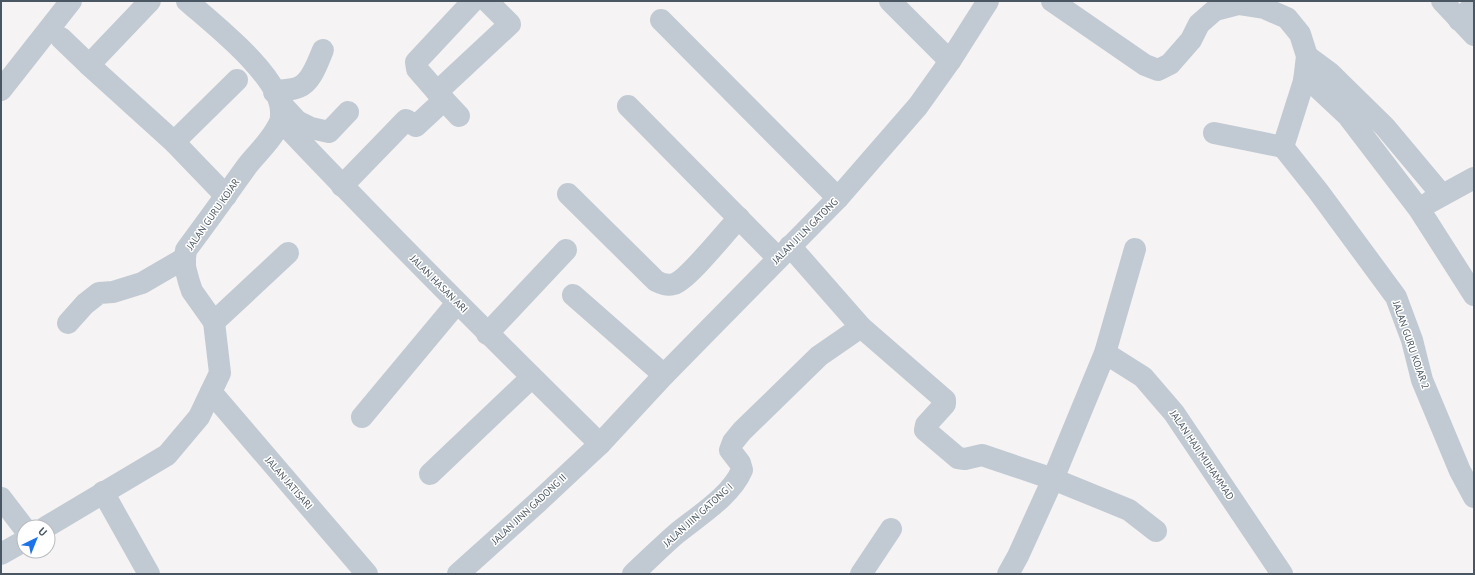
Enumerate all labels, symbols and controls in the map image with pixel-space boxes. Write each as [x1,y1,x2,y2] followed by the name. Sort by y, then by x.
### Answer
[183,176,242,253] street label: JALAN GURU KOJAR
[769,195,841,267] street label: JALAN JI'LN GATONG
[407,252,471,316] street label: JALAN HASAN ARI
[1390,298,1432,391] street label: JALAN GURU KOJAR 2
[1167,407,1237,502] street label: JALAN HAJI MUHAMMAD
[262,453,315,512] street label: JALAN JATISARI
[488,471,569,548] street label: JALAN JINN GADONG II
[660,480,735,550] street label: JALAN JIIN GATONG I
[16,519,56,559] north arrow
[36,524,50,539] text: U

